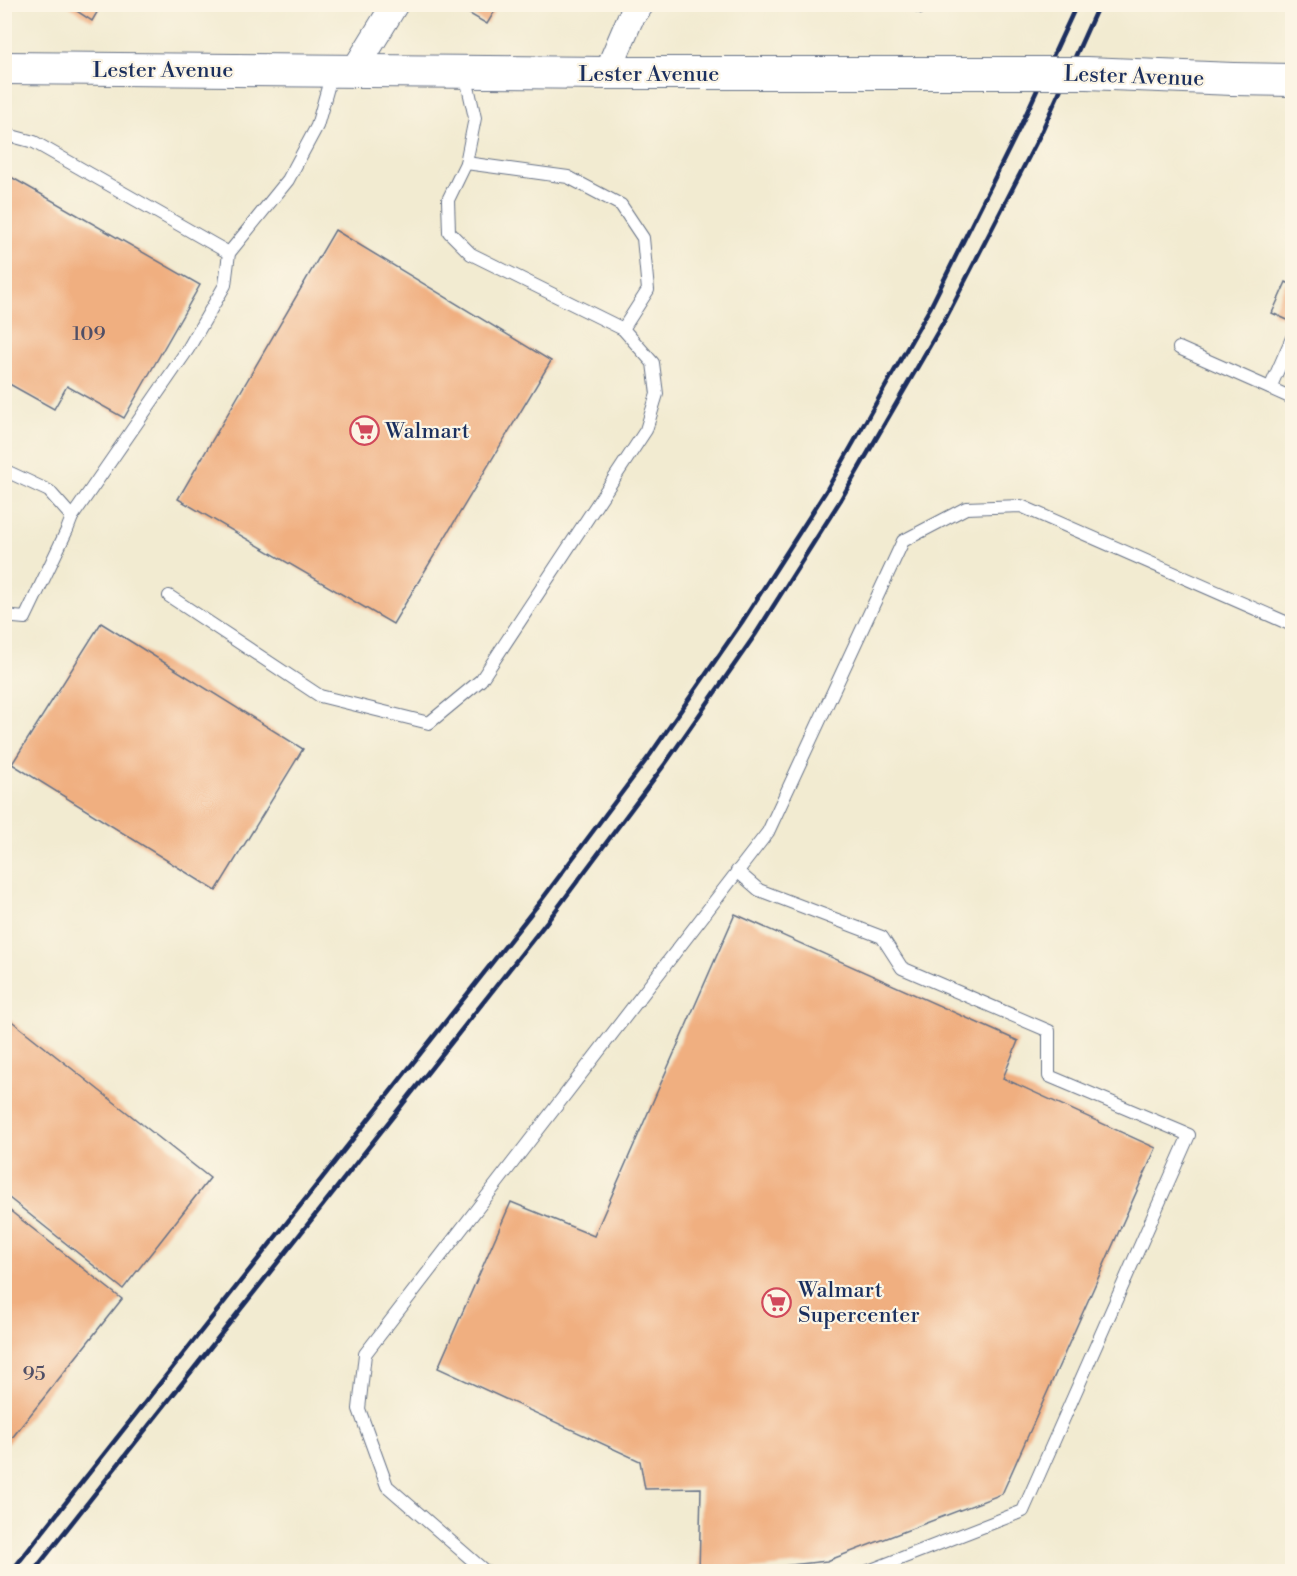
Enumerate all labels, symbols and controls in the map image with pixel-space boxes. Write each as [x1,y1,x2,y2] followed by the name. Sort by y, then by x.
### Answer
[93,57,233,84] street label: Lester Avenue
[579,61,719,88] street label: Lester Avenue
[1063,61,1205,92] street label: Lester Avenue
[72,322,106,347] house number: 109
[348,414,380,446] supermarket icon: Walmart
[384,418,470,445] place label: Walmart
[797,1277,920,1329] place label: Walmart Supercenter
[761,1286,793,1318] supermarket icon: Walmart Supercenter
[22,1362,46,1387] house number: 95

